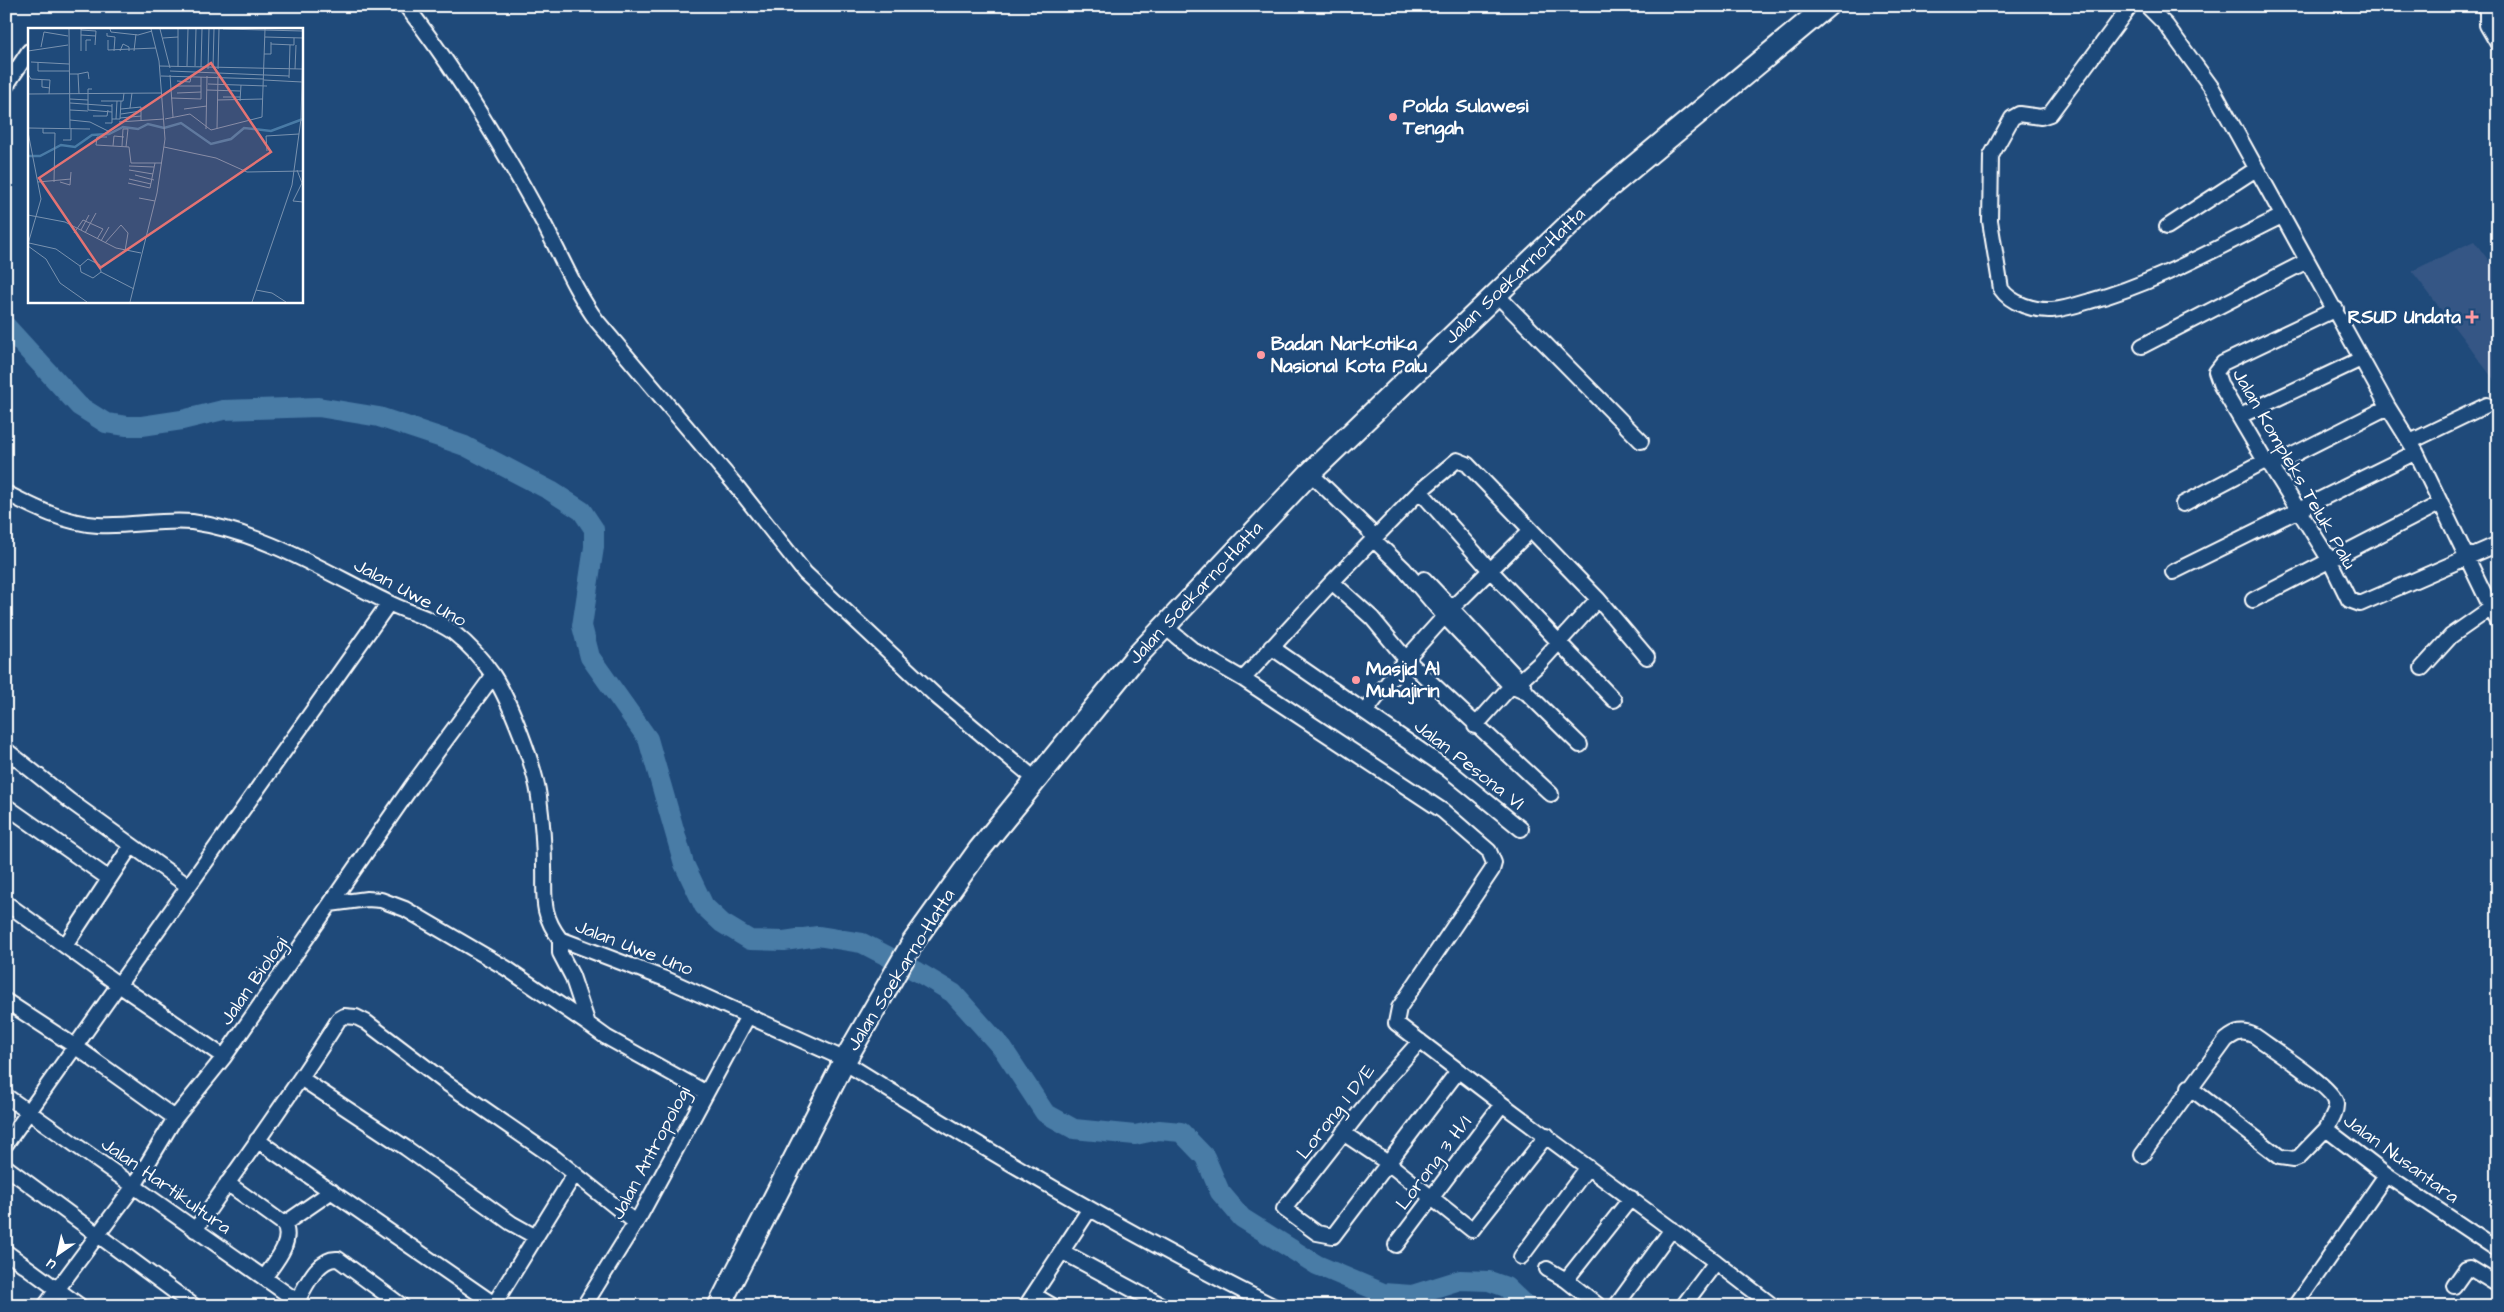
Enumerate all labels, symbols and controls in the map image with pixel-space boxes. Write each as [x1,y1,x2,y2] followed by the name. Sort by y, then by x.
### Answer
[28,28,302,302] inset map
[1402,93,1528,143] place label: Polda Sulawesi Tengah
[1387,111,1399,123] marker: Polda Sulawesi Tengah
[1438,201,1592,351] street label: Jalan Soekarno-Hatta
[2348,304,2461,331] place label: RSUD Undata
[2465,310,2479,324] marker: RSUD Undata
[1271,331,1427,380] place label: Badan Narkotika Nasional Kota Palu
[1255,349,1267,361] marker: Badan Narkotika Nasional Kota Palu
[2225,364,2363,575] street label: Jalan Kompleks Teluk Palu
[1122,515,1270,671] street label: Jalan Soekarno-Hatta
[349,552,471,634] street label: Jalan Uwe Uno
[1366,656,1440,705] place label: Masjid Al Muhajirin
[1350,674,1362,686] marker: Masjid Al Muhajirin
[1408,713,1530,817] street label: Jalan Pesona VI
[840,883,962,1056] street label: Jalan Soekarno-Hatta
[571,913,697,983] street label: Jalan Uwe Uno
[213,931,295,1031] street label: Jalan Biologi
[1290,1059,1383,1166] street label: Lorong 1 D/E
[604,1081,699,1225] street label: Jalan Antropologi
[2338,1108,2465,1210] street label: Jalan Nusantara
[1389,1110,1479,1217] street label: Lorong 3 H/I
[95,1131,237,1241] street label: Jalan Hartikultura
[32,1230,82,1280] north arrow
[42,1253,60,1274] text: U

